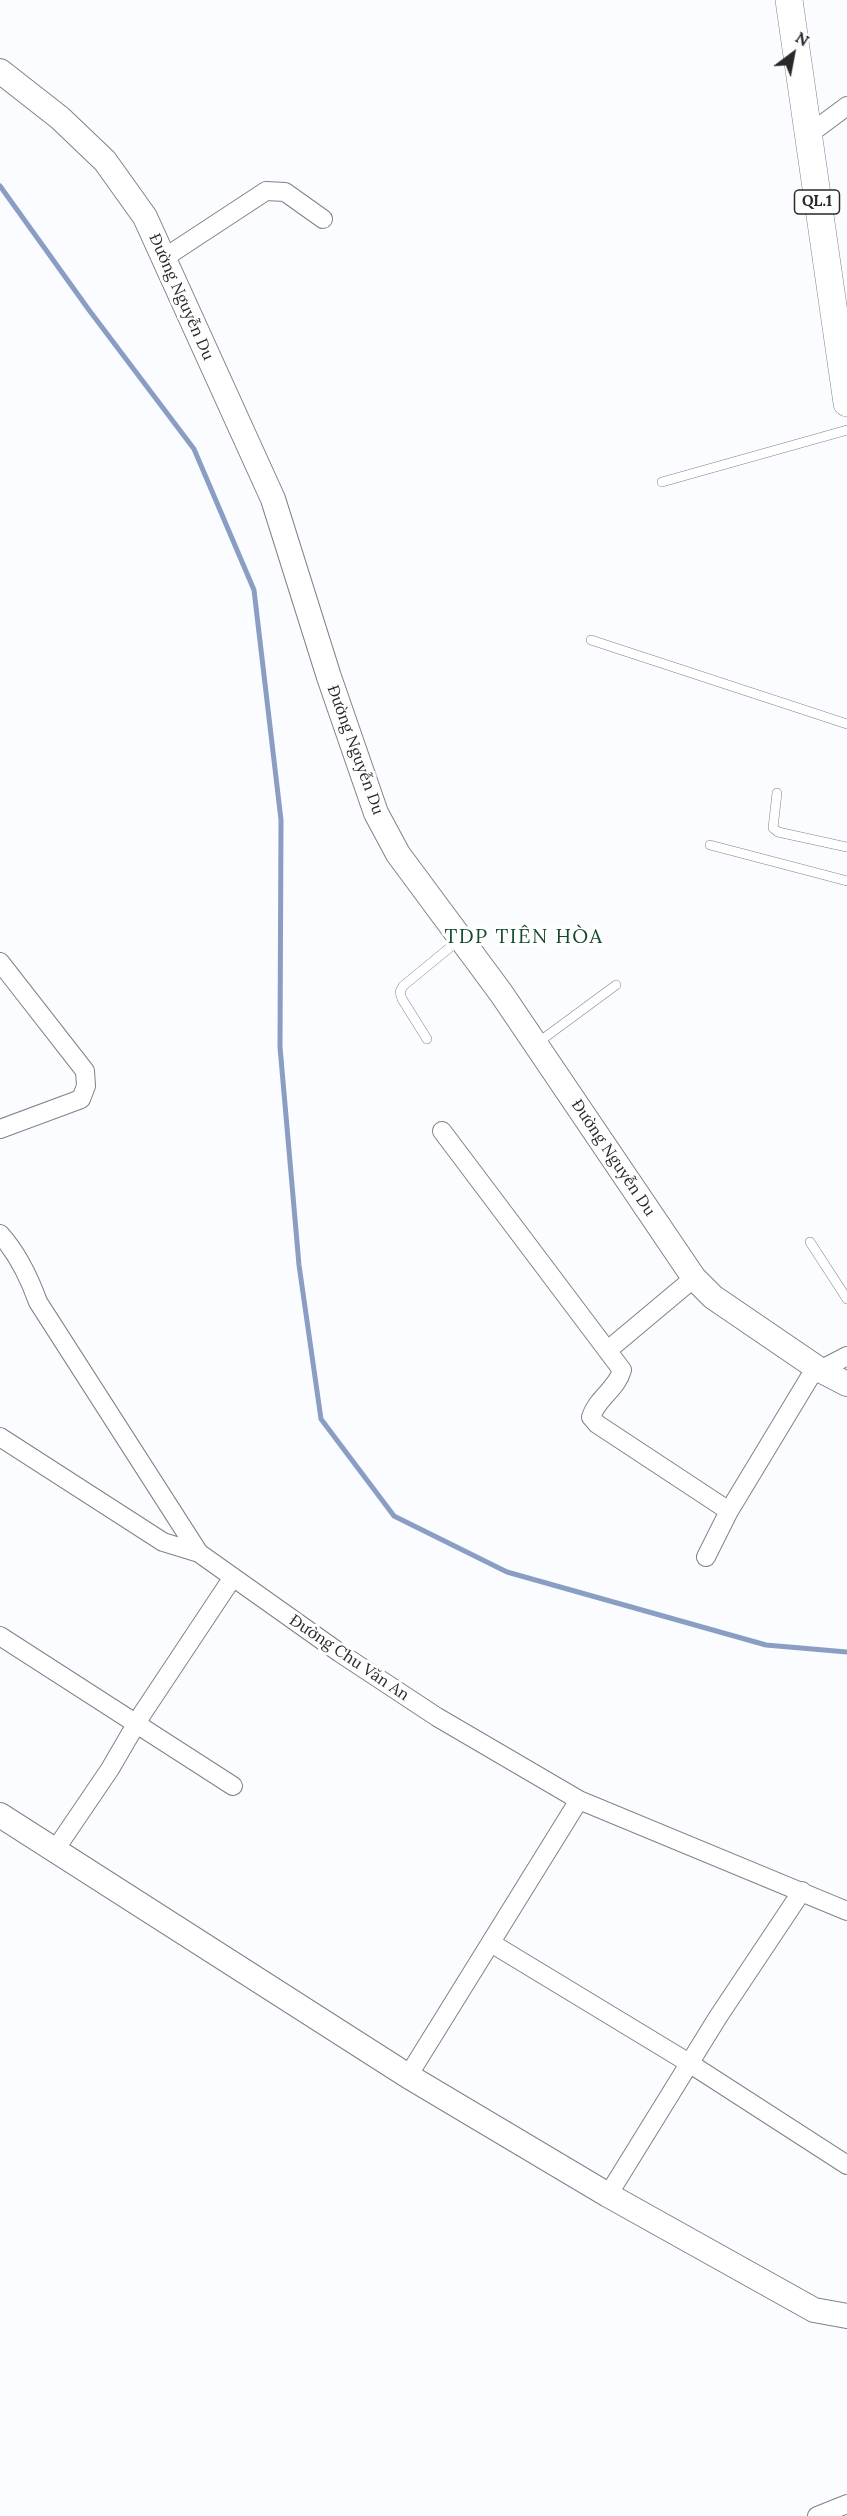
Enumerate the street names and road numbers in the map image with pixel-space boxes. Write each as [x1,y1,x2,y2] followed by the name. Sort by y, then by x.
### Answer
[794,190,840,214] road number: QL.1
[144,231,218,363] street label: Đường Nguyễn Du
[323,683,387,817] street label: Đường Nguyễn Du
[567,1096,659,1220] street label: Đường Nguyễn Du
[286,1611,412,1705] street label: Đường Chu Văn An

